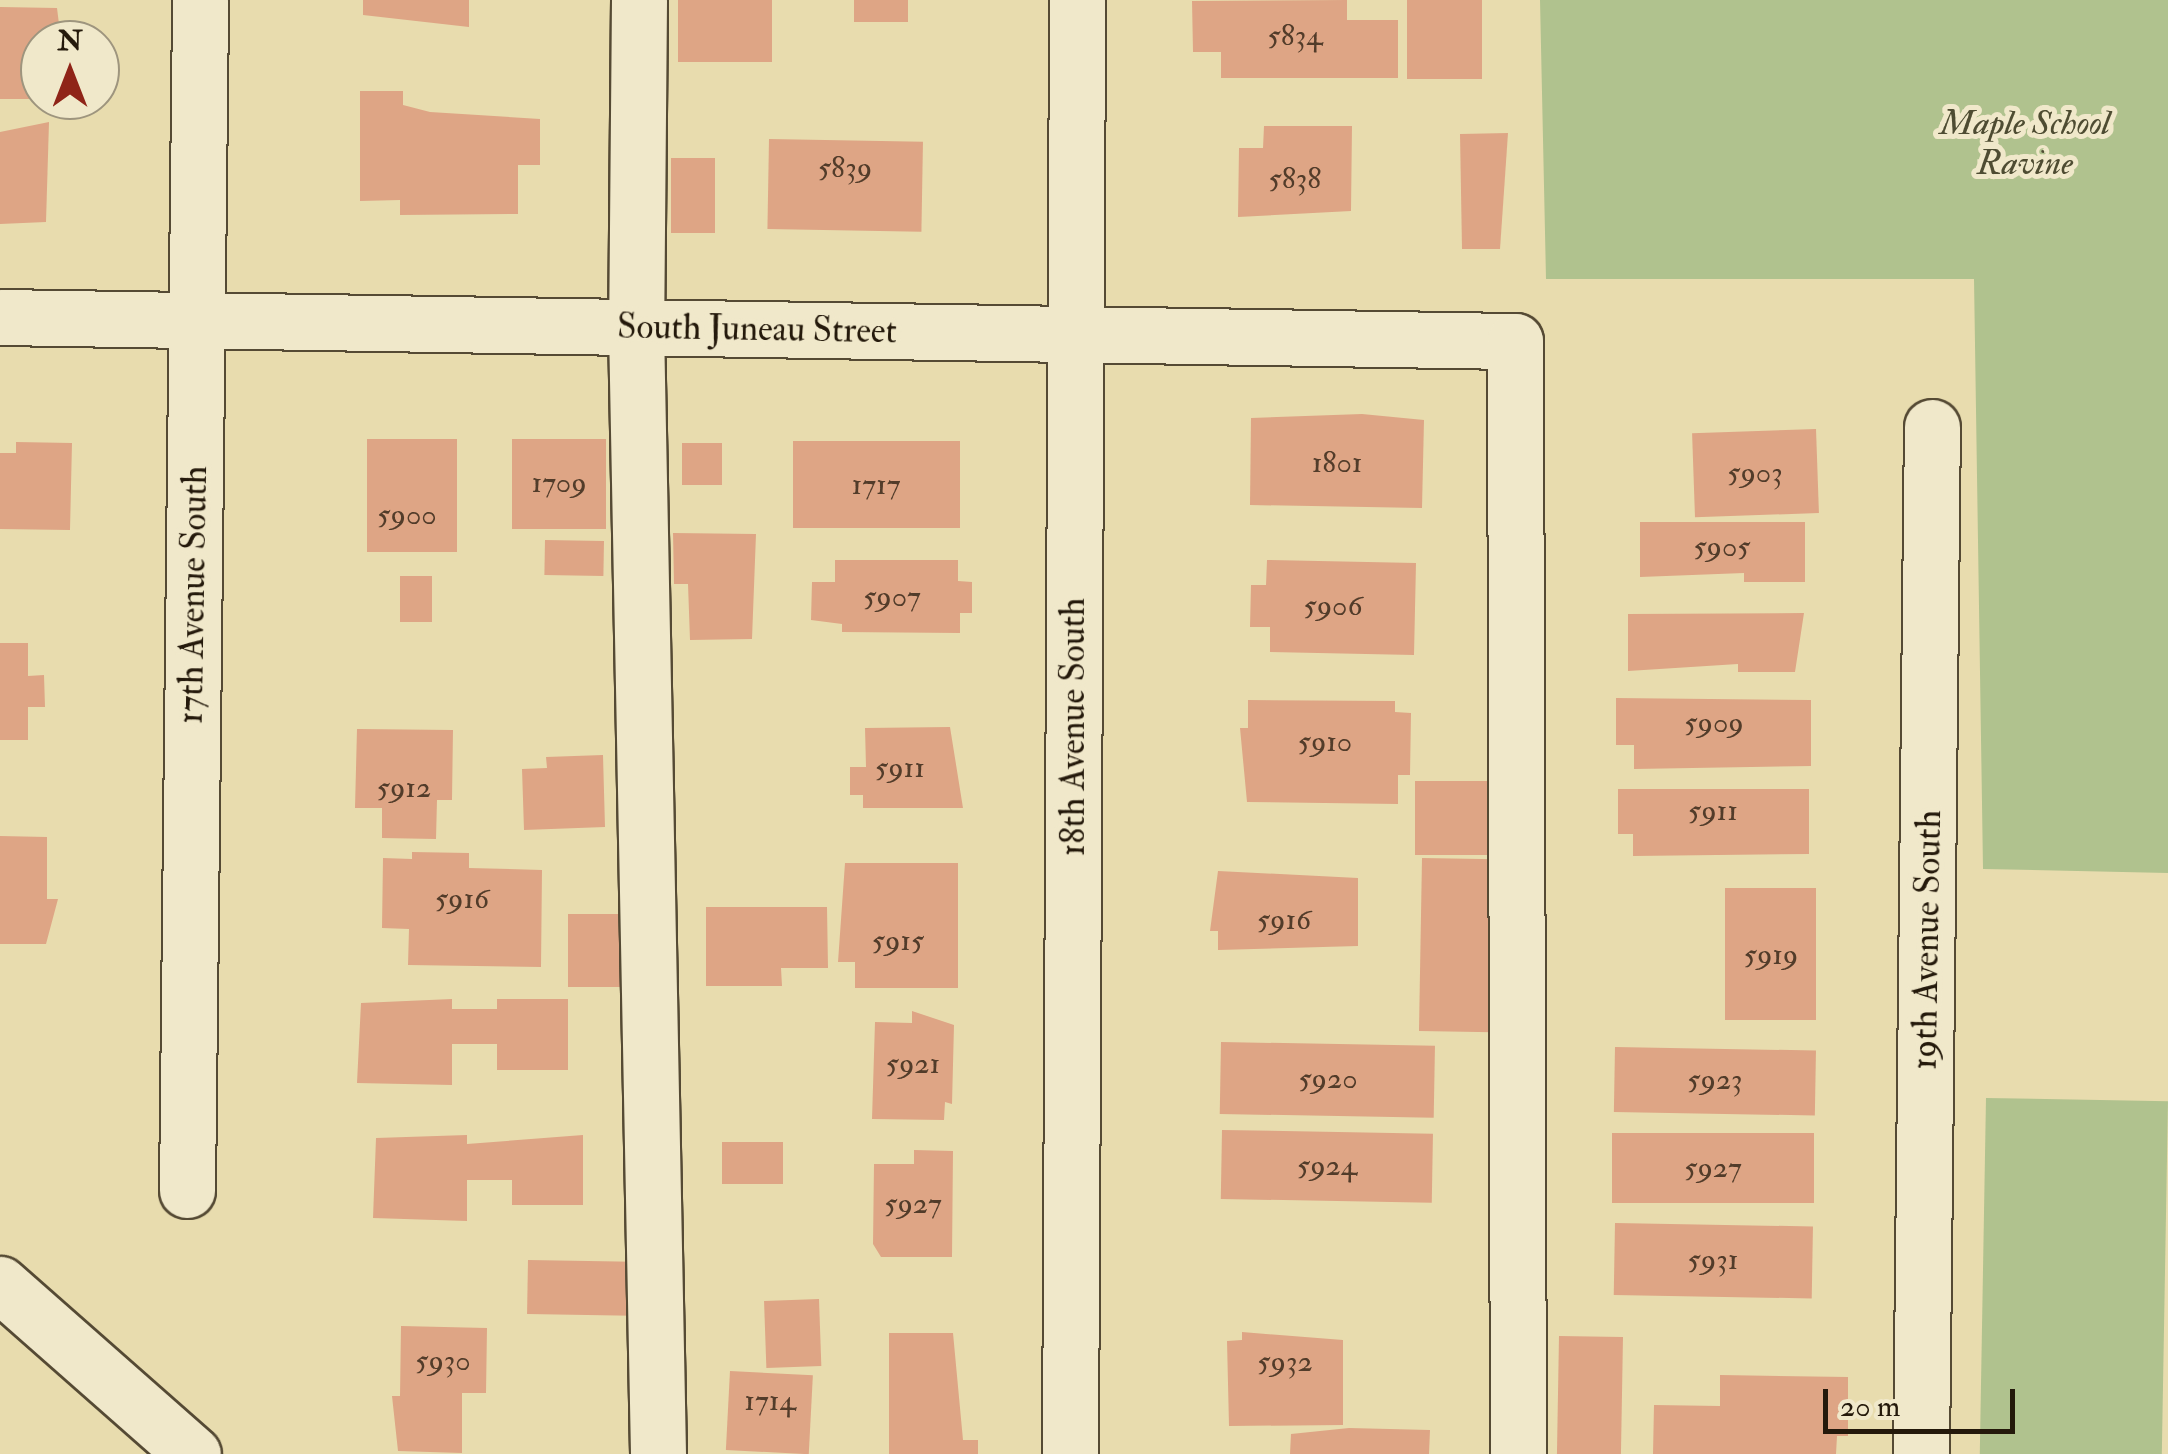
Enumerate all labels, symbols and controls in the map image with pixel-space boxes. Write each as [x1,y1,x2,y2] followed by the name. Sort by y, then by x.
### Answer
[1268,18,1322,54] house number: 5834
[20,20,120,120] north arrow
[57,24,83,59] text: N
[1940,102,2110,184] park label: Maple School Ravine
[818,150,872,186] house number: 5839
[1269,161,1321,197] house number: 5838
[617,306,897,352] street label: South Juneau Street
[1312,445,1362,481] house number: 1801
[1727,455,1783,491] house number: 5903
[170,465,216,725] street label: 17th Avenue South
[531,465,587,501] house number: 1709
[852,467,900,503] house number: 1717
[377,497,437,533] house number: 5900
[1693,529,1751,565] house number: 5905
[863,579,921,615] house number: 5907
[1303,588,1363,624] house number: 5906
[1052,598,1094,856] street label: 18th Avenue South
[1684,705,1744,741] house number: 5909
[1298,724,1352,760] house number: 5910
[875,750,925,786] house number: 5911
[377,770,431,806] house number: 5912
[1688,793,1738,829] house number: 5911
[1904,810,1950,1070] street label: 19th Avenue South
[435,881,489,917] house number: 5916
[1257,902,1311,938] house number: 5916
[872,923,924,959] house number: 5915
[1744,937,1798,973] house number: 5919
[886,1046,940,1082] house number: 5921
[1298,1061,1358,1097] house number: 5920
[1687,1062,1743,1098] house number: 5923
[1297,1148,1357,1184] house number: 5924
[1684,1150,1742,1186] house number: 5927
[884,1186,942,1222] house number: 5927
[1688,1242,1738,1278] house number: 5931
[415,1343,471,1379] house number: 5930
[1257,1344,1313,1380] house number: 5932
[1828,1369,2020,1431] scale bar
[744,1383,796,1419] house number: 1714
[1840,1388,1900,1425] text: 20 m

